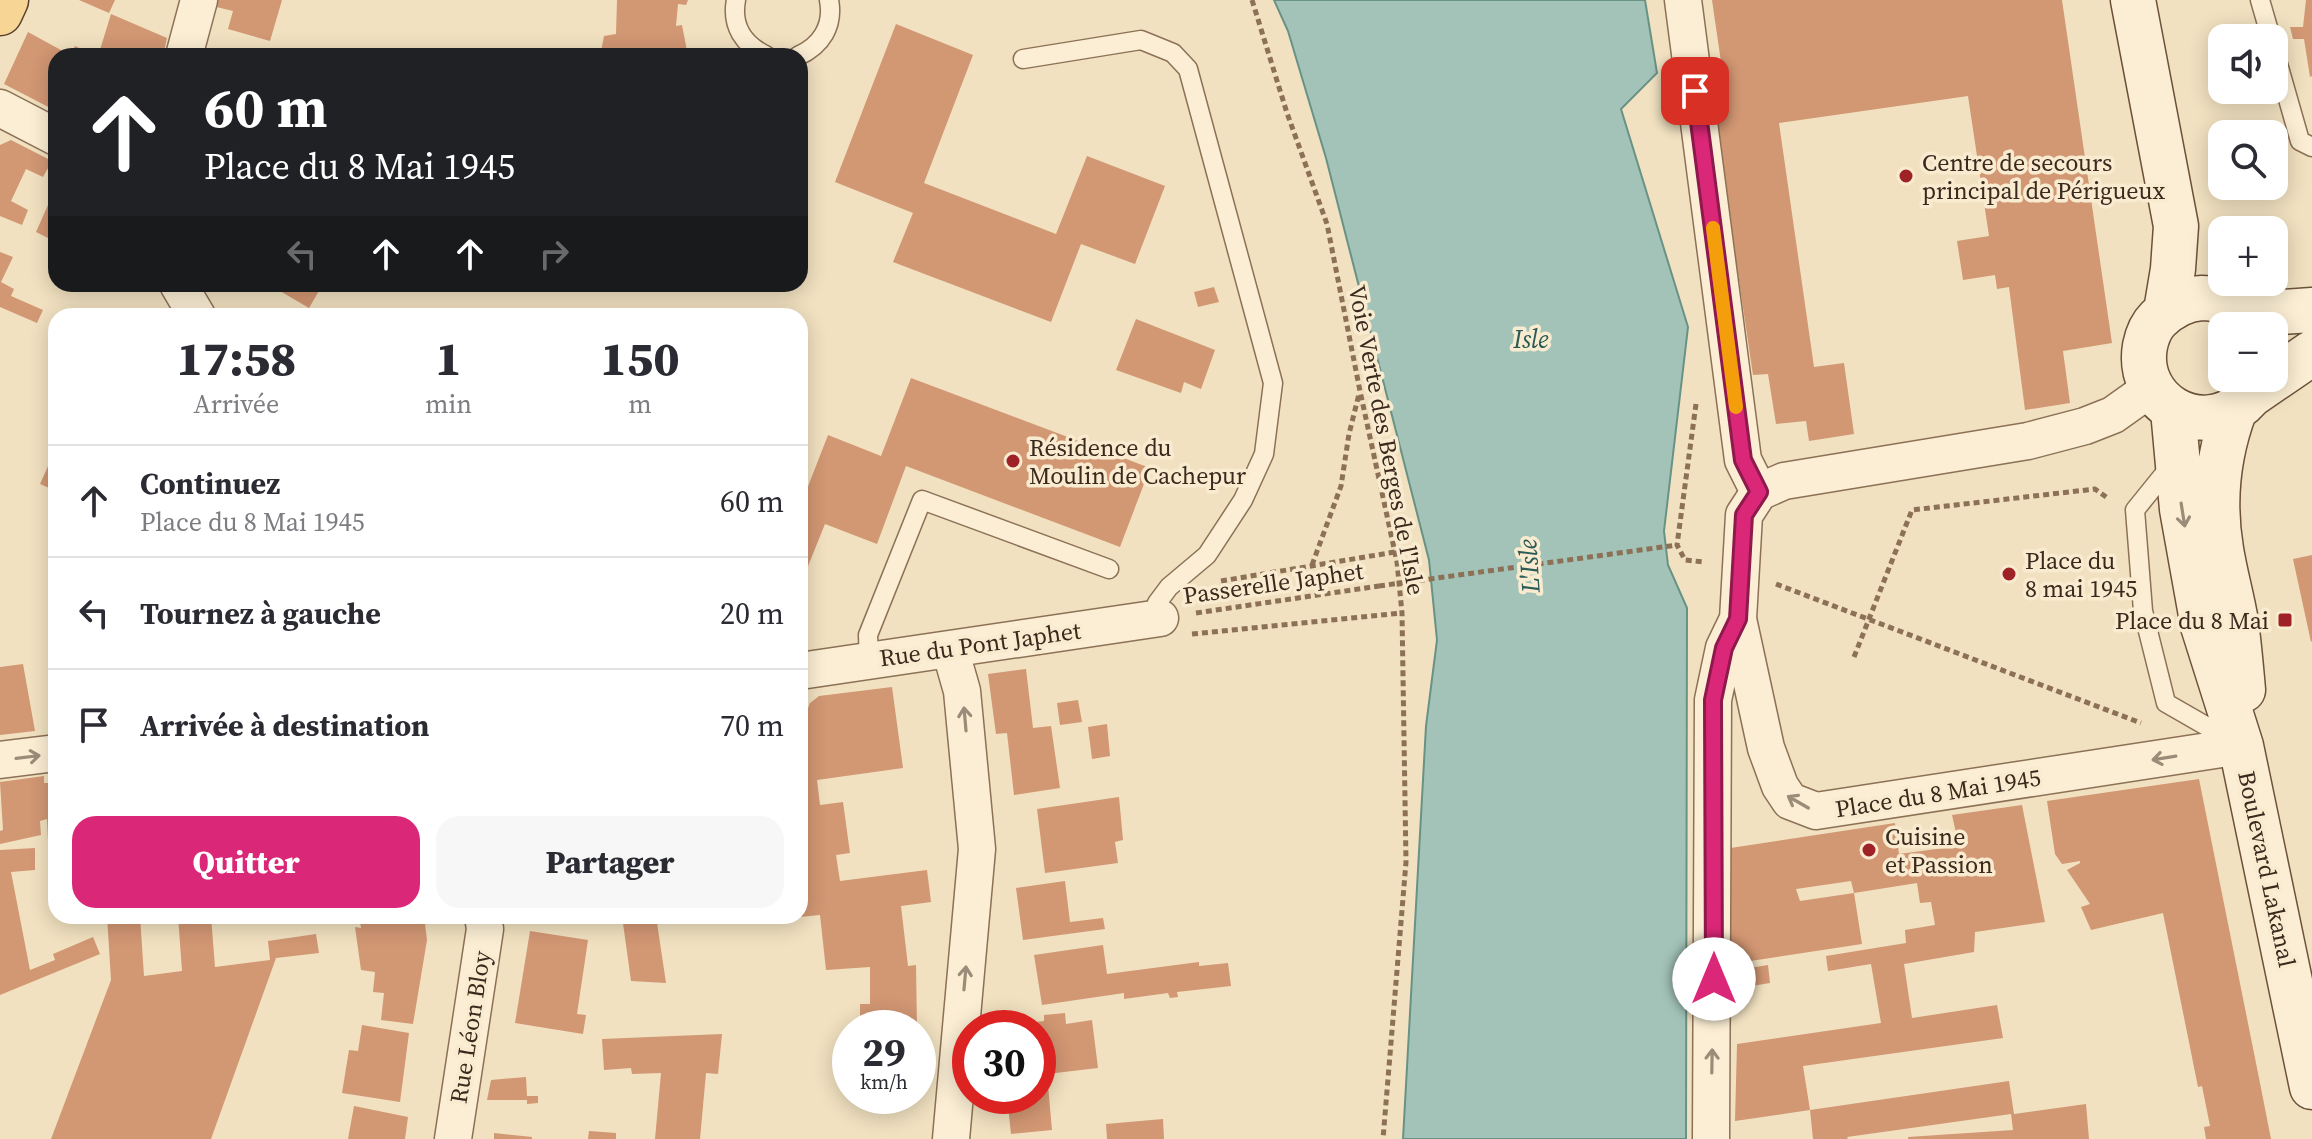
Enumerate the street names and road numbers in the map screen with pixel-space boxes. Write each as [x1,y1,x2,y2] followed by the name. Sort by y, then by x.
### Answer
[1341,282,1433,598] street label: Voie Verte des Berges de l'Isle
[1181,554,1365,612] street label: Passerelle Japhet
[877,614,1083,674] street label: Rue du Pont Japhet
[1833,760,2043,826] street label: Place du 8 Mai 1945
[2230,768,2304,970] street label: Boulevard Lakanal
[442,948,498,1106] street label: Rue Léon Bloy

